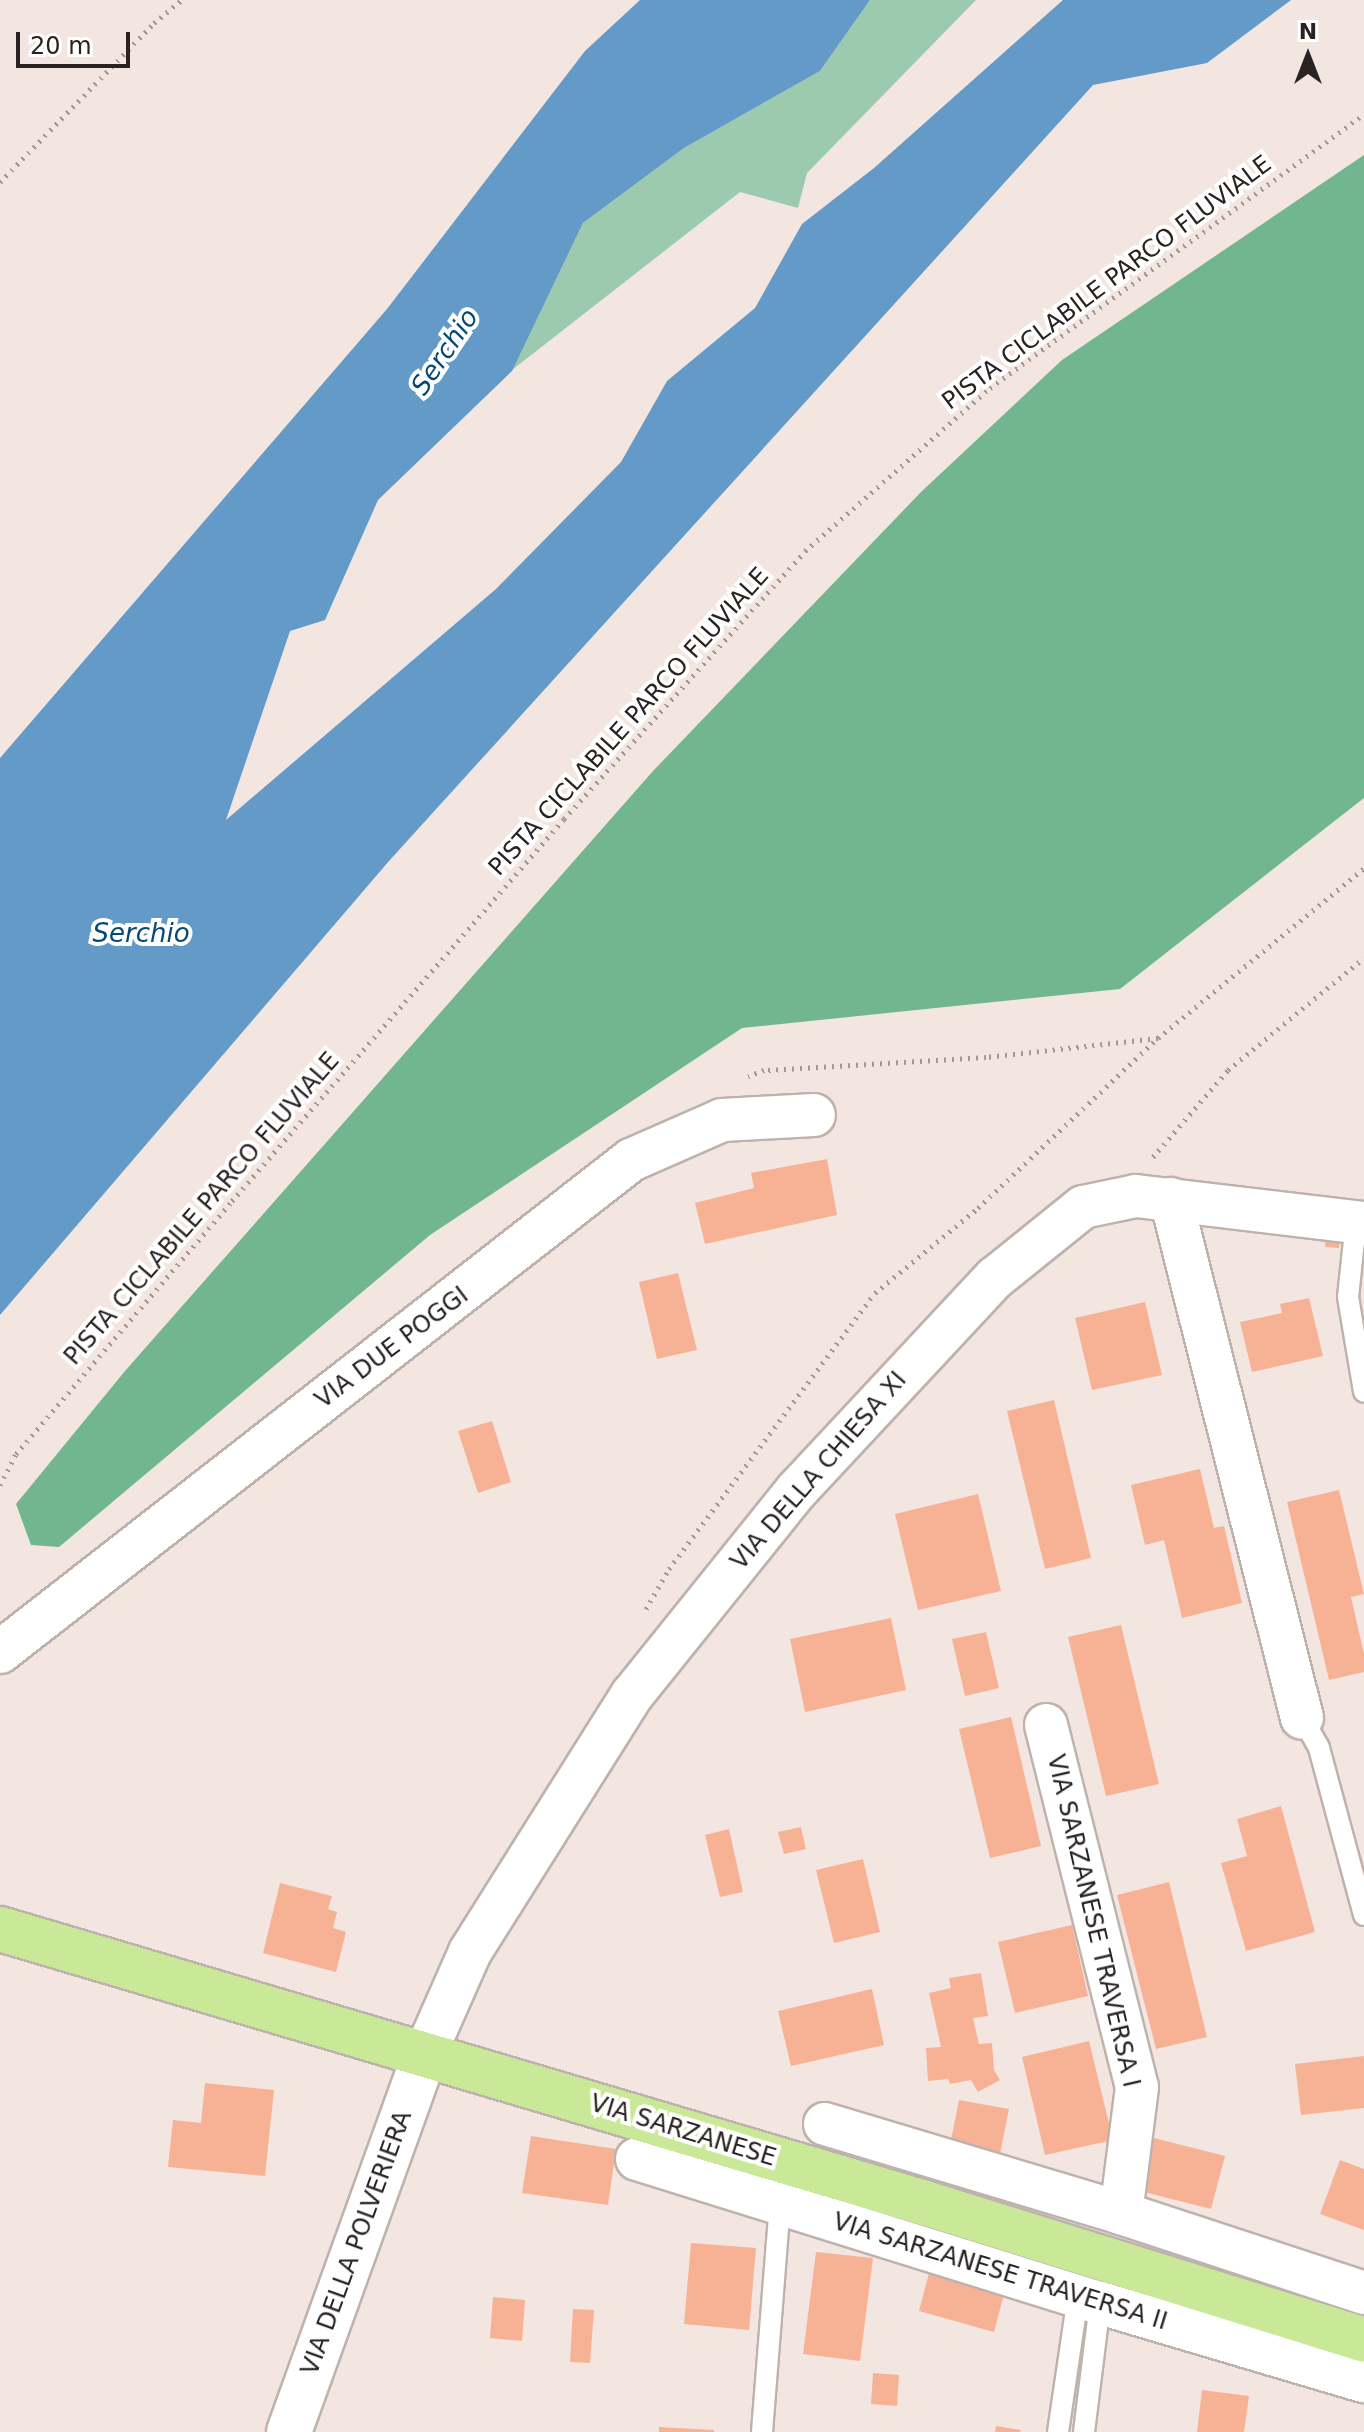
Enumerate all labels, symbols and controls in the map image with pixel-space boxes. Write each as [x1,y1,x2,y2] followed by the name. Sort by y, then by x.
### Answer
[20,16,134,66] scale bar
[1268,16,1348,96] north arrow
[1299,19,1317,44] text: N
[30,32,92,60] text: 20 m
[937,150,1277,416] street label: PISTA CICLABILE PARCO FLUVIALE
[405,303,485,401] water label: Serchio
[483,562,775,882] street label: PISTA CICLABILE PARCO FLUVIALE
[92,918,190,950] water label: Serchio
[58,1047,346,1371] street label: PISTA CICLABILE PARCO FLUVIALE
[310,1281,474,1415] street label: VIA DUE POGGI
[725,1366,913,1576] street label: VIA DELLA CHIESA XI
[1041,1752,1145,2090] street label: VIA SARZANESE TRAVERSA I
[587,2089,779,2173] street label: VIA SARZANESE
[296,2107,418,2379] street label: VIA DELLA POLVERIERA
[830,2207,1170,2337] street label: VIA SARZANESE TRAVERSA II

